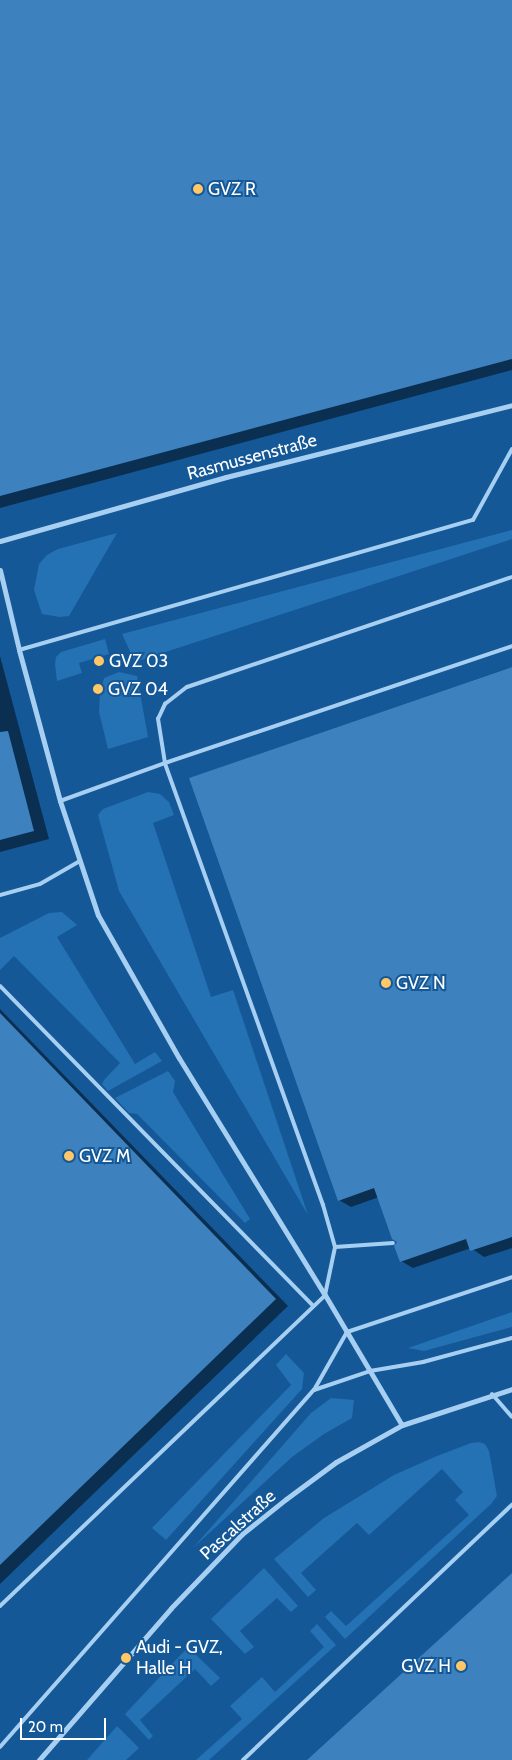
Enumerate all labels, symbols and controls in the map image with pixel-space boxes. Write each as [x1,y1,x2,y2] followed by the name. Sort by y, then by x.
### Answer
[208,178,256,200] place label: GVZ R
[192,183,204,195] marker: GVZ R
[185,429,319,485] street label: Rasmussenstraße
[109,650,168,672] place label: GVZ 03
[93,655,105,667] marker: GVZ 03
[108,678,168,700] place label: GVZ 04
[92,683,104,695] marker: GVZ 04
[396,972,446,994] place label: GVZ N
[380,977,392,989] marker: GVZ N
[79,1145,131,1167] place label: GVZ M
[63,1150,75,1162] marker: GVZ M
[196,1485,280,1565] street label: Pascalstraße
[136,1637,223,1680] place label: Audi - GVZ, Halle H
[120,1652,132,1664] marker: Audi - GVZ, Halle H
[401,1655,451,1677] place label: GVZ H
[455,1660,467,1672] marker: GVZ H
[22,1708,109,1740] scale bar
[28,1718,63,1736] text: 20 m

